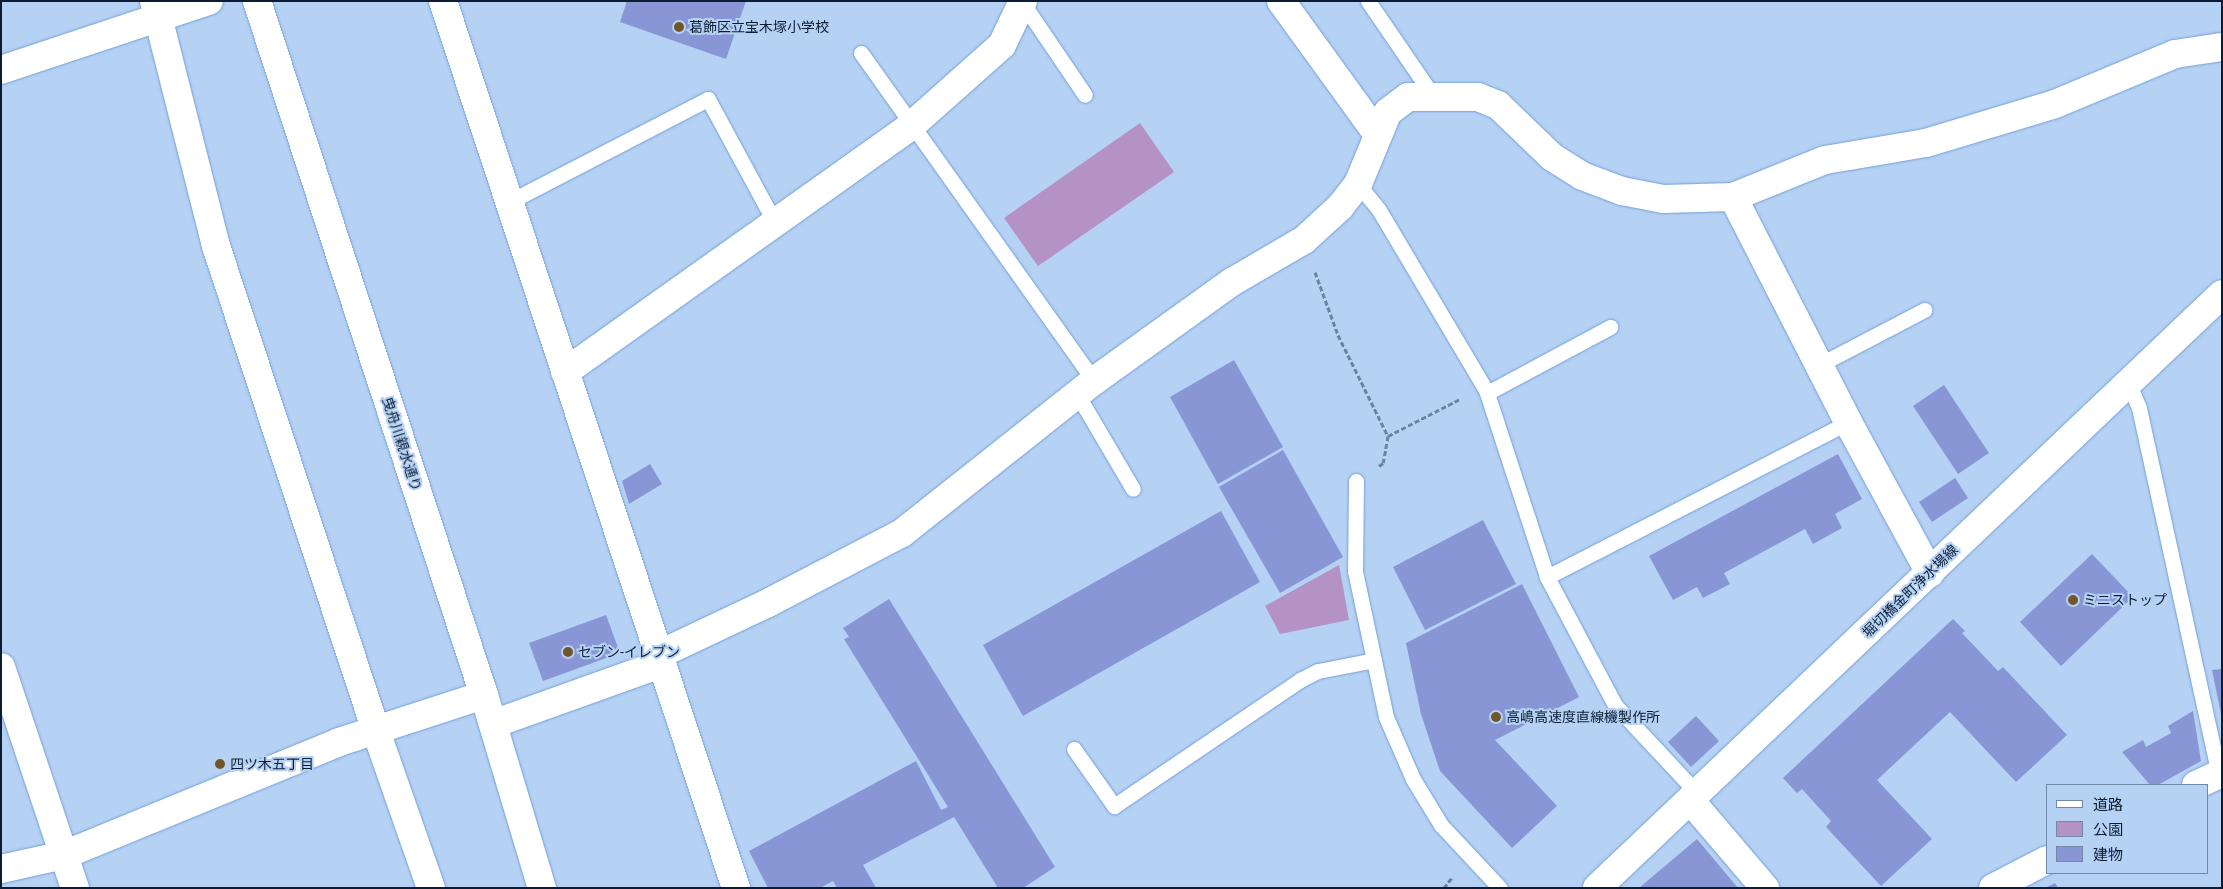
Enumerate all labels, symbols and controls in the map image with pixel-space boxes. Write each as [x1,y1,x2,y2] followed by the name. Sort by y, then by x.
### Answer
[689,19,829,35] place label: 葛飾区立宝木塚小学校
[673,21,685,33] marker: 葛飾区立宝木塚小学校
[379,395,425,493] street label: 曳舟川親水通り
[1859,541,1961,641] street label: 堀切橋金町浄水場線
[2083,592,2167,608] place label: ミニストップ
[2067,594,2079,606] marker: ミニストップ
[578,644,680,660] place label: セブン-イレブン
[562,646,574,658] marker: セブン-イレブン
[1506,709,1660,725] place label: 高嶋高速度直線機製作所
[1490,711,1502,723] marker: 高嶋高速度直線機製作所
[230,756,314,772] place label: 四ツ木五丁目
[214,758,226,770] marker: 四ツ木五丁目
[2046,784,2208,874] legend
[2093,796,2123,813] text: 道路
[2093,821,2123,838] text: 公園
[2093,846,2123,863] text: 建物

